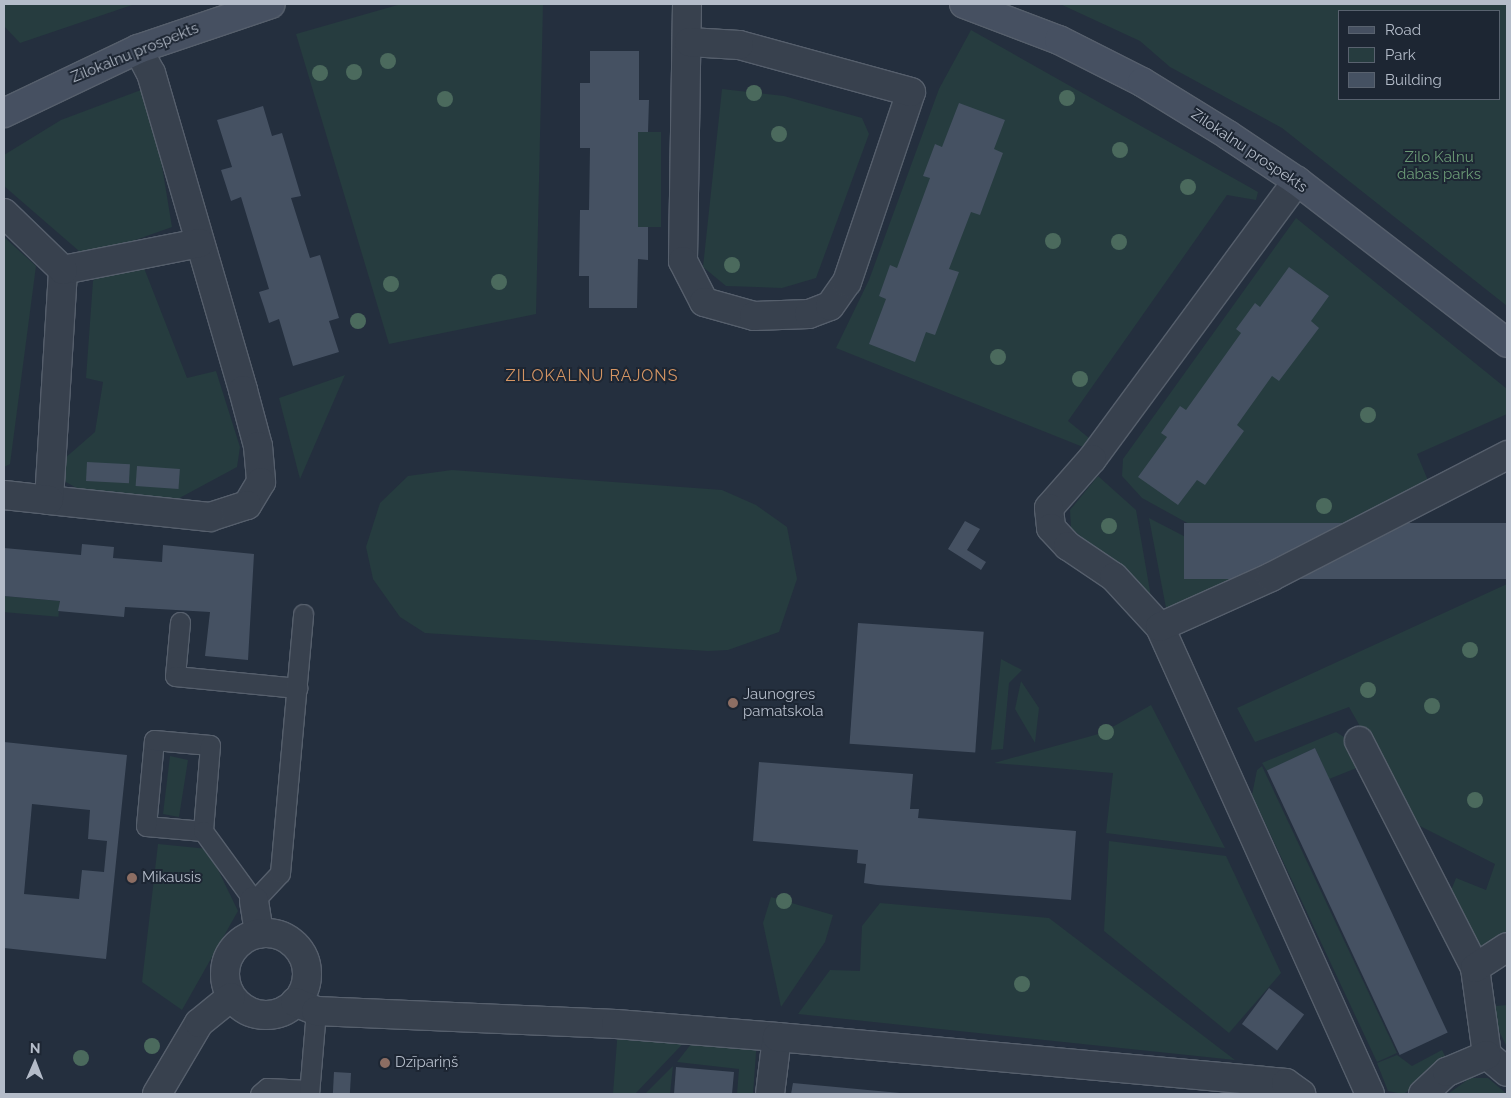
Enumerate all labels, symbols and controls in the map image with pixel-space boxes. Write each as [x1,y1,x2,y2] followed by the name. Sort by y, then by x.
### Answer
[1338,10,1501,100] legend
[69,19,201,87] street label: Zilokalnu prospekts
[1385,21,1421,39] text: Road
[1385,46,1416,64] text: Park
[1385,71,1442,89] text: Building
[1188,105,1310,197] street label: Zilokalnu prospekts
[1397,148,1481,183] park label: Zilo Kalnu dabas parks
[504,366,680,386] district label: ZILOKALNU RAJONS
[743,685,823,720] place label: Jaunogres pamatskola
[727,697,739,709] marker: Jaunogres pamatskola
[142,869,201,887] place label: Mikausis
[126,872,138,884] marker: Mikausis
[10,1038,60,1088] north arrow
[30,1040,41,1056] text: N
[395,1054,458,1072] place label: Dzīpariņš
[379,1057,391,1069] marker: Dzīpariņš

